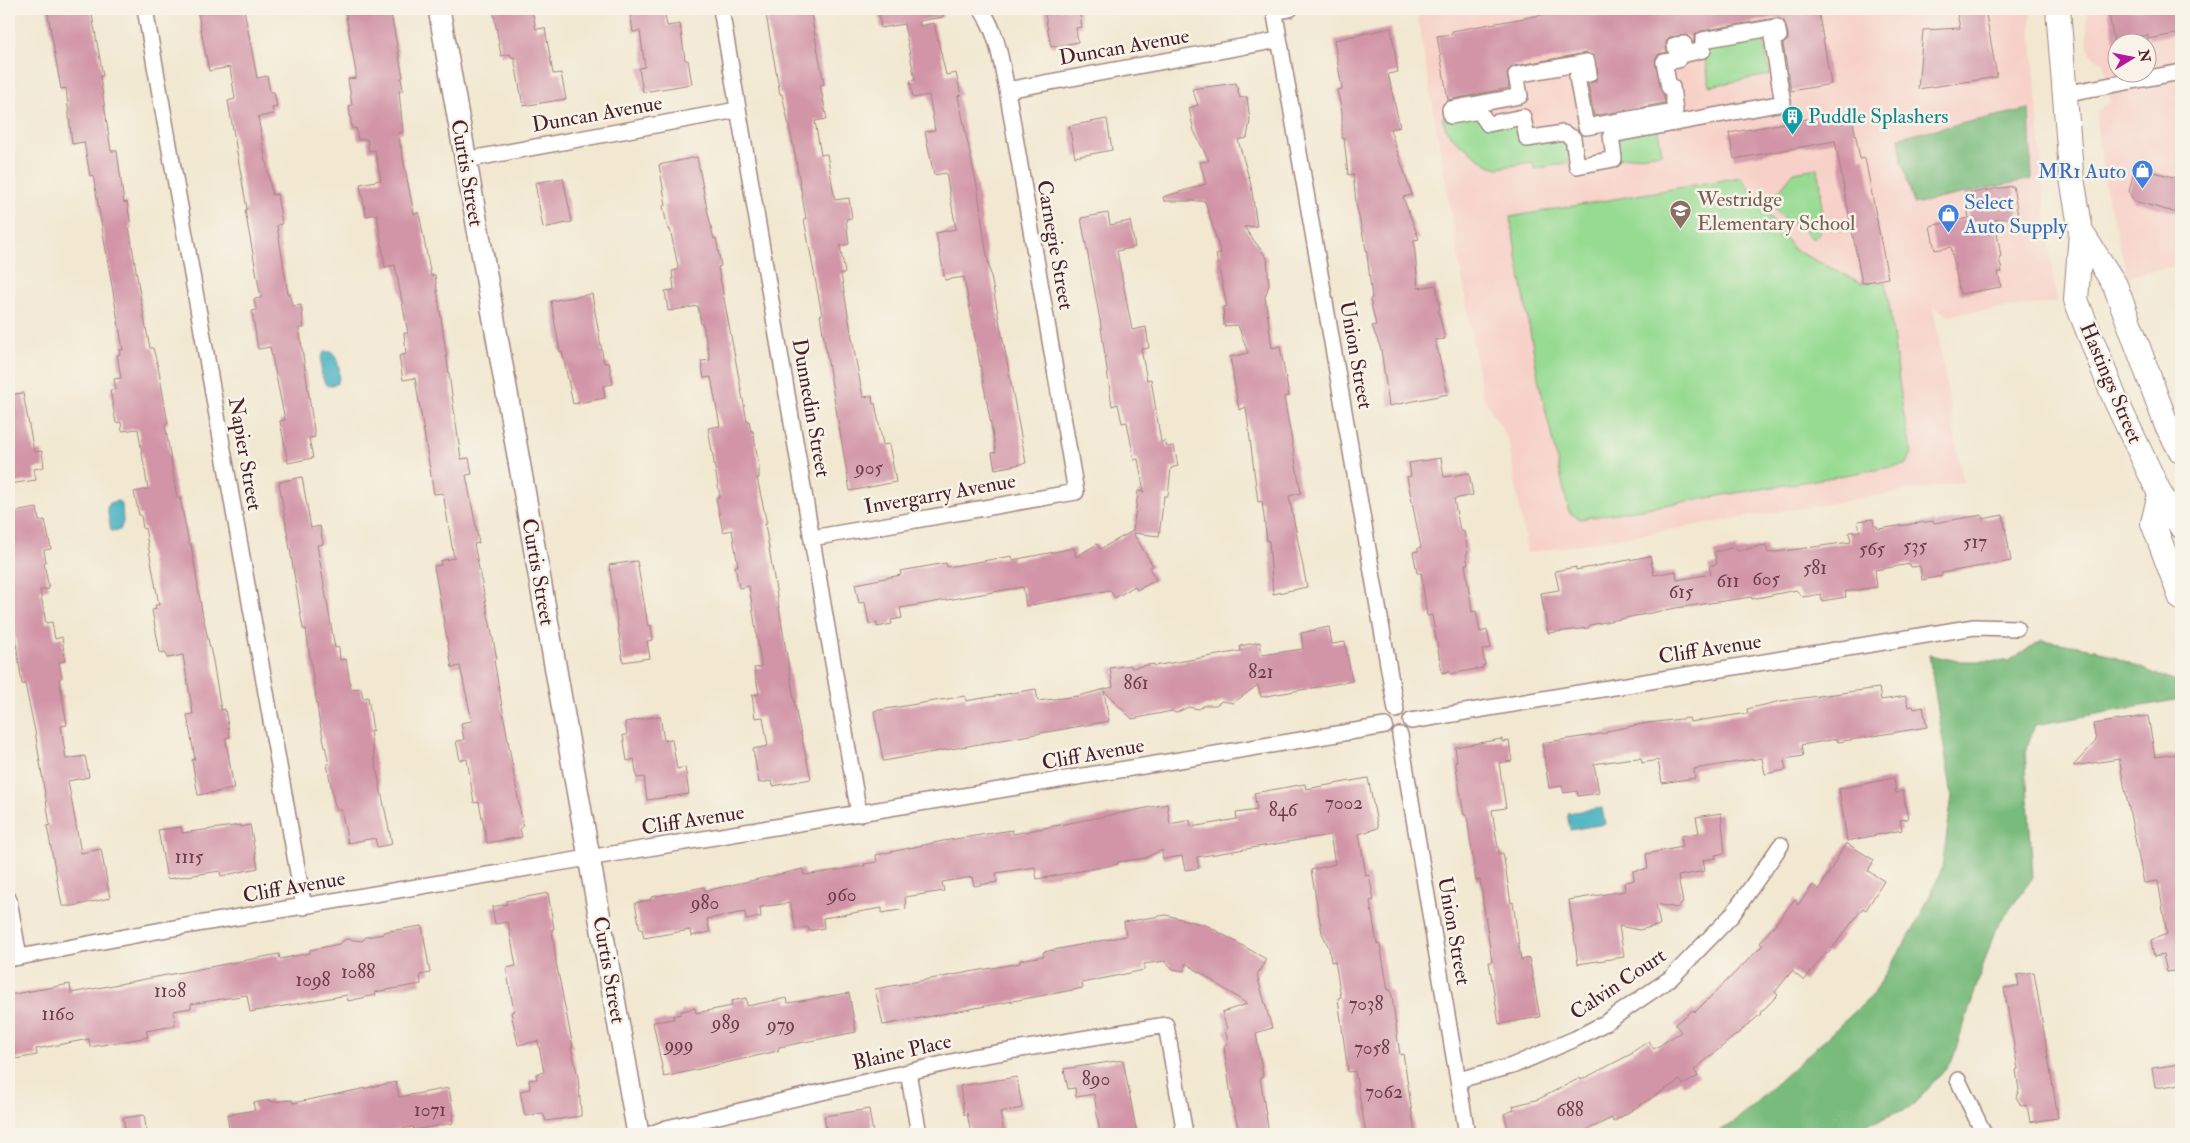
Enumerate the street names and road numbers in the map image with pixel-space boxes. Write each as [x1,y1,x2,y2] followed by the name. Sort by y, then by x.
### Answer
[1057,22,1192,72] street label: Duncan Avenue
[530,89,665,139] street label: Duncan Avenue
[444,117,490,229] street label: Curtis Street
[1030,178,1080,312] street label: Carnegie Street
[1333,299,1379,411] street label: Union Street
[2073,318,2149,448] street label: Hastings Street
[786,337,836,480] street label: Dunnedin Street
[222,395,268,513] street label: Napier Street
[862,467,1018,521] street label: Invergarry Avenue
[515,516,561,628] street label: Curtis Street
[1657,628,1763,670] street label: Cliff Avenue
[1040,732,1147,776] street label: Cliff Avenue
[640,799,746,841] street label: Cliff Avenue
[241,865,348,909] street label: Cliff Avenue
[1431,875,1477,987] street label: Union Street
[586,914,632,1026] street label: Curtis Street
[1565,942,1671,1026] street label: Calvin Court
[850,1027,954,1076] street label: Blaine Place

